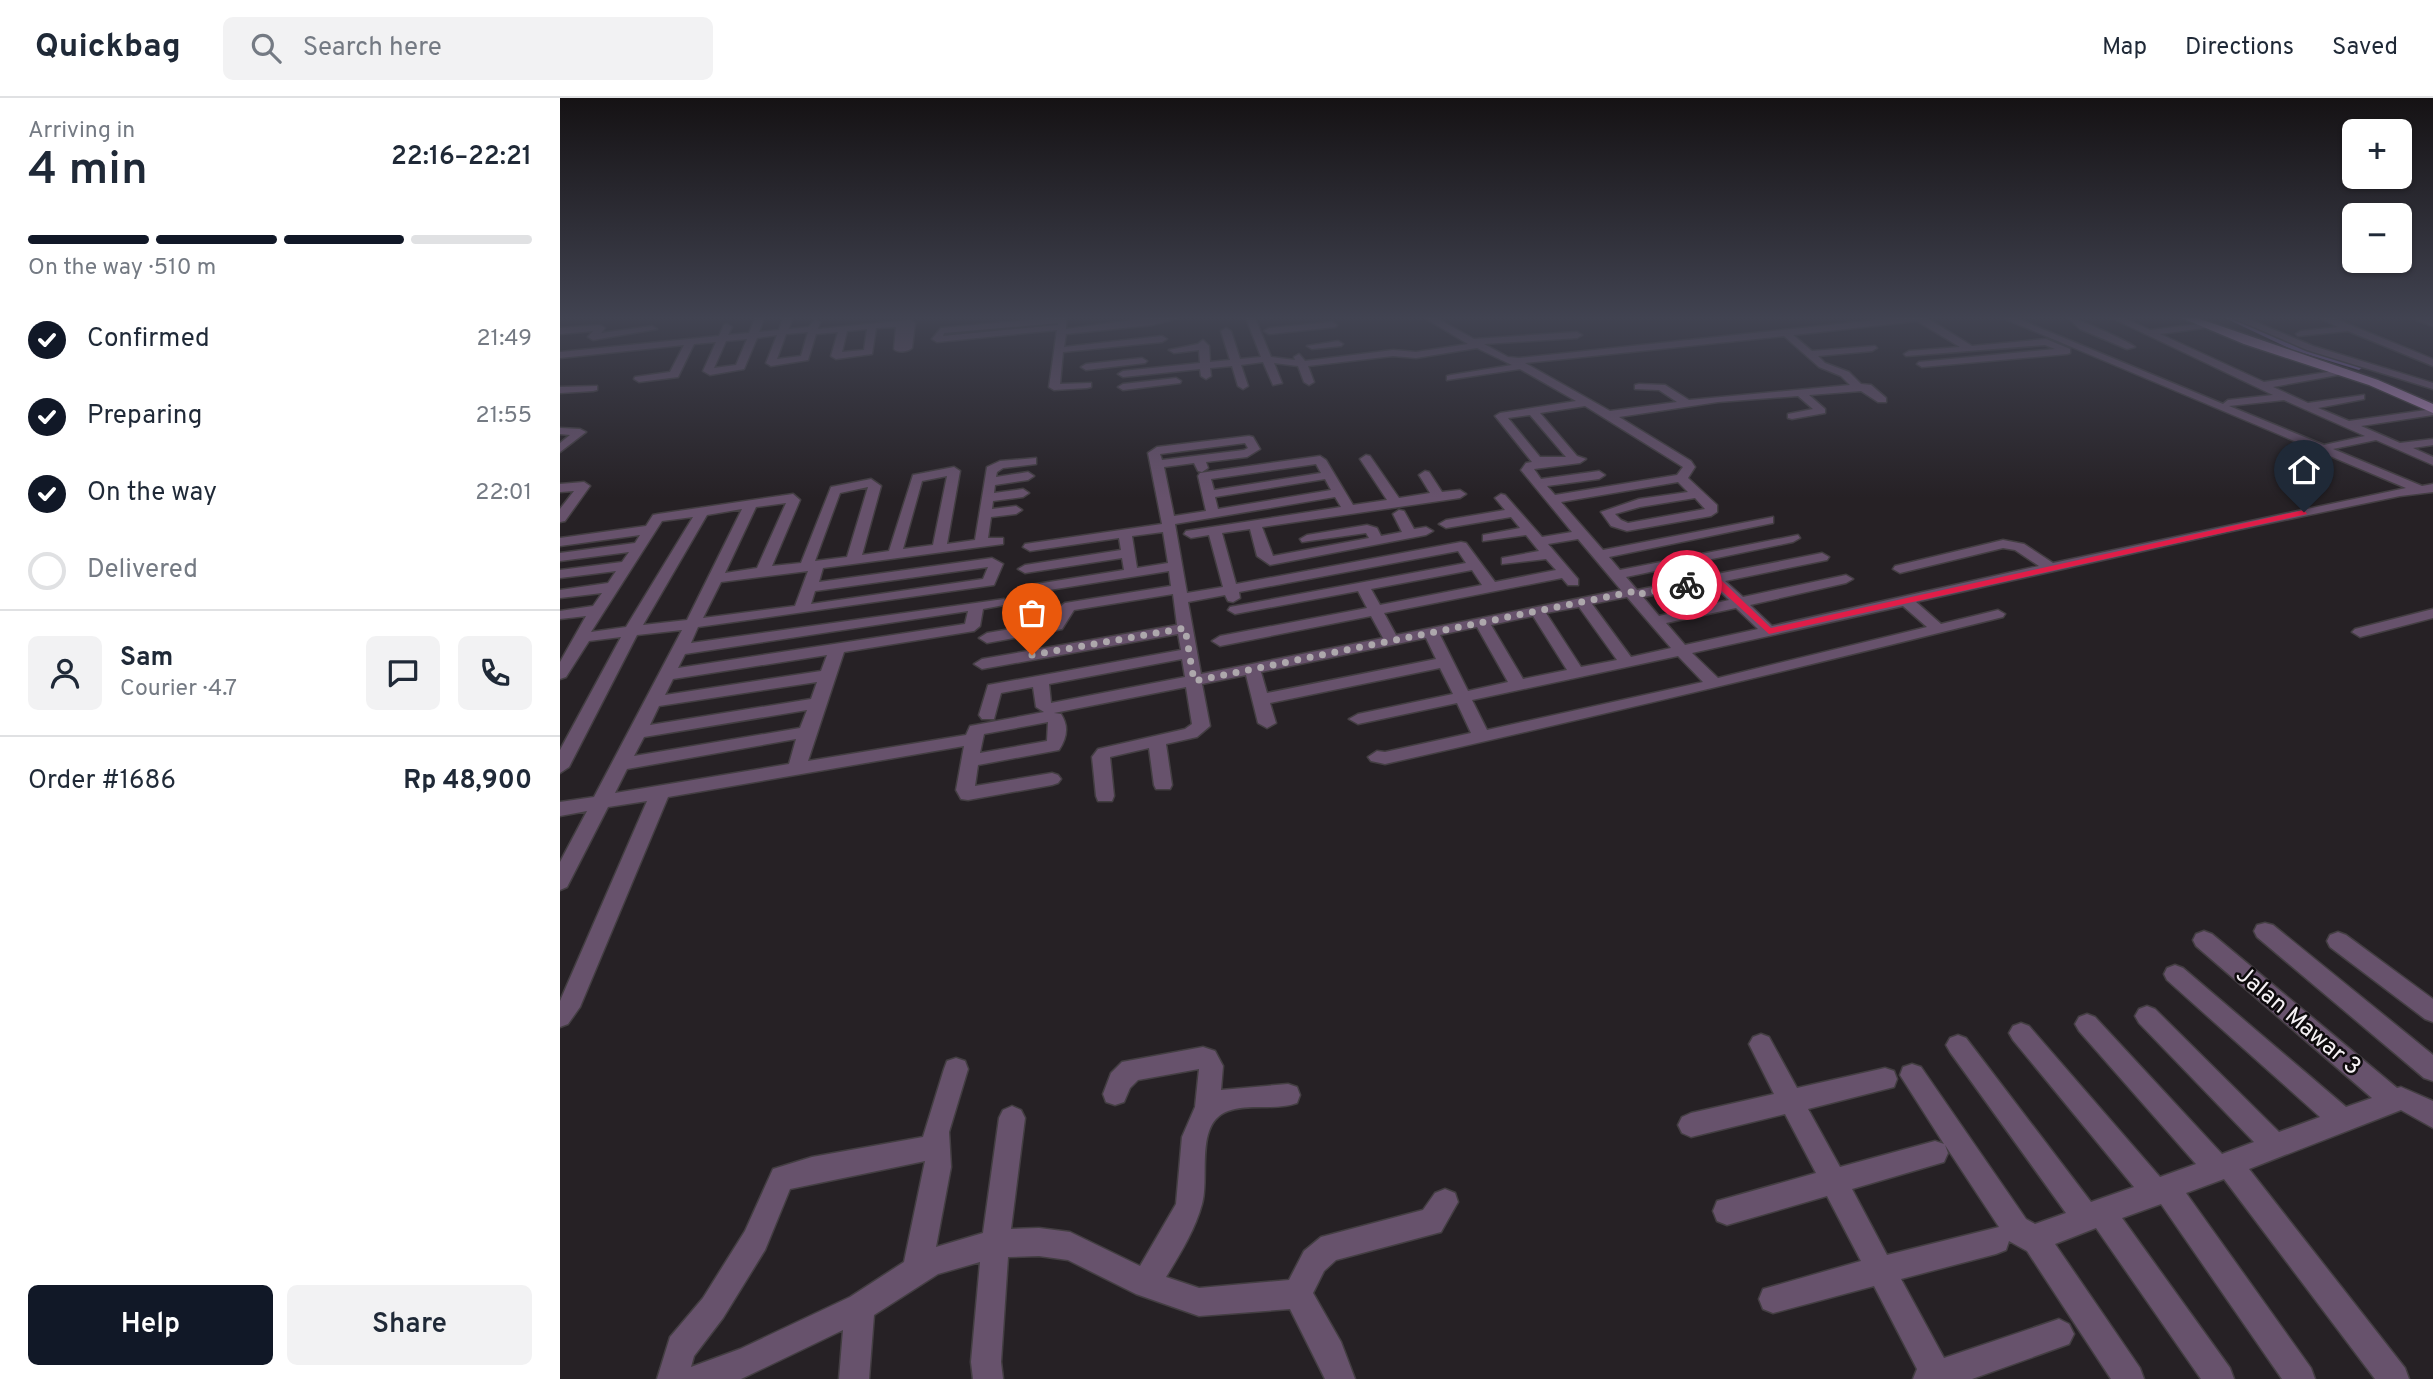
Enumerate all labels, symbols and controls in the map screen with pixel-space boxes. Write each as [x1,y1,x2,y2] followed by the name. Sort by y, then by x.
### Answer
[223,17,713,80] search box
[35,27,181,69] text: Quickbag
[247,29,285,67] icon: search
[303,32,442,65] text: Search here
[2102,33,2147,63] text: Map
[2185,33,2294,63] text: Directions
[2332,33,2398,63] text: Saved
[28,117,135,146] text: Arriving in
[2342,119,2412,273] map controls
[2342,119,2412,189] button: +
[391,141,532,174] text: 22:16–22:21
[28,142,148,201] text: 4 min
[2342,203,2412,273] button: −
[28,254,216,283] text: On the way · 510 m
[28,321,66,359] icon: check
[87,323,210,356] text: Confirmed
[477,325,532,354] text: 21:49
[28,398,66,436] icon: check
[87,400,202,433] text: Preparing
[476,402,532,431] text: 21:55
[2274,440,2334,512] pin
[2285,451,2323,489] icon: home
[28,475,66,513] icon: check
[87,477,217,510] text: On the way
[475,479,532,508] text: 22:01
[1652,550,1722,620] courier
[87,554,198,587] text: Delivered
[1668,566,1706,604] icon: bike
[1002,583,1062,655] pin
[1013,594,1051,632] icon: bag
[28,636,102,710] button: person
[366,636,440,710] button: chat
[458,636,532,710] button: phone
[120,642,173,675] text: Sam
[120,675,237,704] text: Courier · 4.7
[28,765,176,798] text: Order #1686
[403,765,532,798] text: Rp 48,900
[2229,960,2366,1083] street label: Jalan Mawar 3
[28,1285,273,1365] button: Help
[287,1285,532,1365] button: Share

